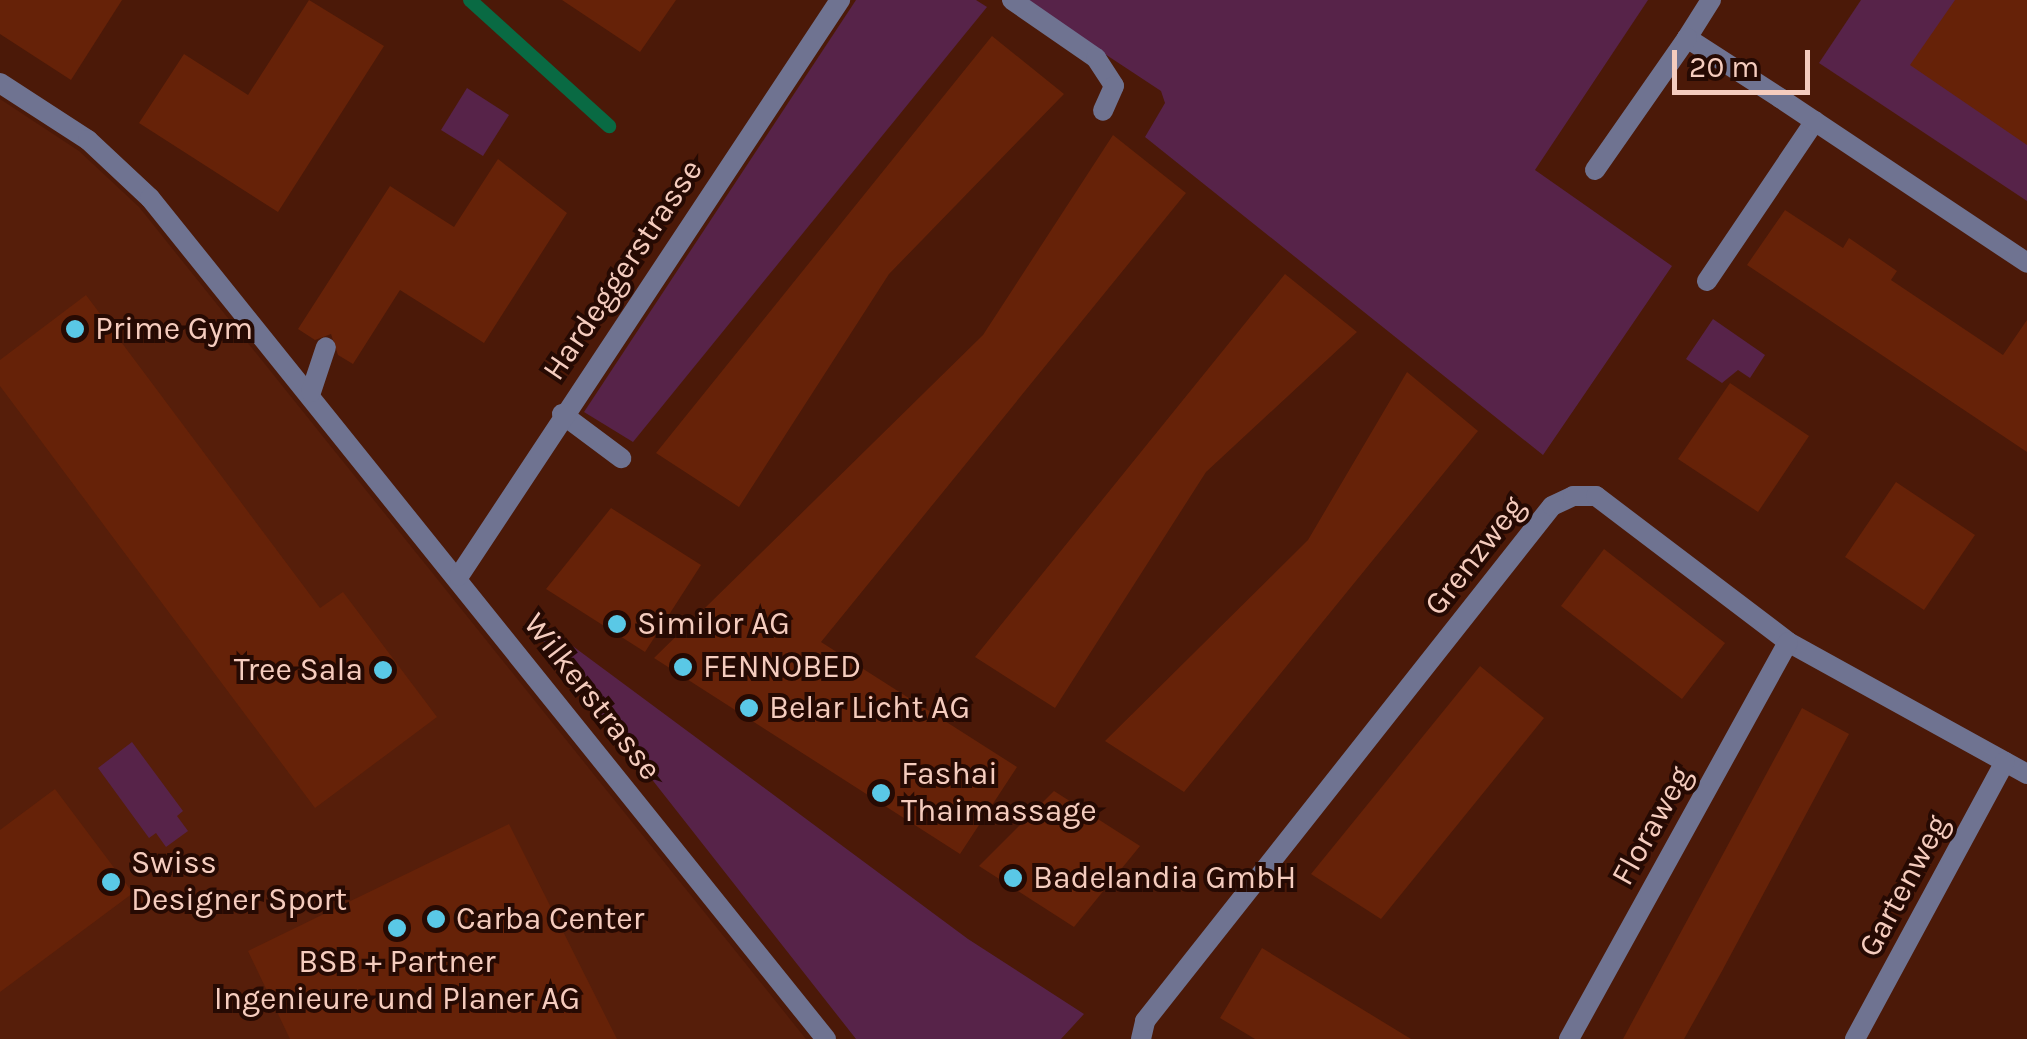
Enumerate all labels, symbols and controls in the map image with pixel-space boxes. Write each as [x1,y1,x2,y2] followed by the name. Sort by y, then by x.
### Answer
[1677,30,1814,92] scale bar
[1689,49,1759,85] text: 20 m
[535,152,711,388] street label: Hardeggerstrasse
[95,310,253,348] place label: Prime Gym
[64,318,86,340] marker: Prime Gym
[1417,489,1533,623] street label: Grenzweg
[637,605,790,643] place label: Similor AG
[515,606,669,788] street label: Wilkerstrasse
[606,613,628,635] marker: Similor AG
[703,648,861,686] place label: FENNOBED
[234,651,363,689] place label: Tree Sala
[672,656,694,678] marker: FENNOBED
[372,659,394,681] marker: Tree Sala
[769,689,970,727] place label: Belar Licht AG
[738,697,760,719] marker: Belar Licht AG
[901,756,1097,831] place label: Fashai Thaimassage
[1604,760,1700,892] street label: Floraweg
[870,782,892,804] marker: Fashai Thaimassage
[1851,808,1957,964] street label: Gartenweg
[131,845,347,920] place label: Swiss Designer Sport
[1033,859,1296,897] place label: Badelandia GmbH
[1002,867,1024,889] marker: Badelandia GmbH
[100,871,122,893] marker: Swiss Designer Sport
[456,900,644,938] place label: Carba Center
[425,908,447,930] marker: Carba Center
[386,917,408,939] marker: BSB + Partner Ingenieure und Planer AG
[214,944,580,1019] place label: BSB + Partner Ingenieure und Planer AG

